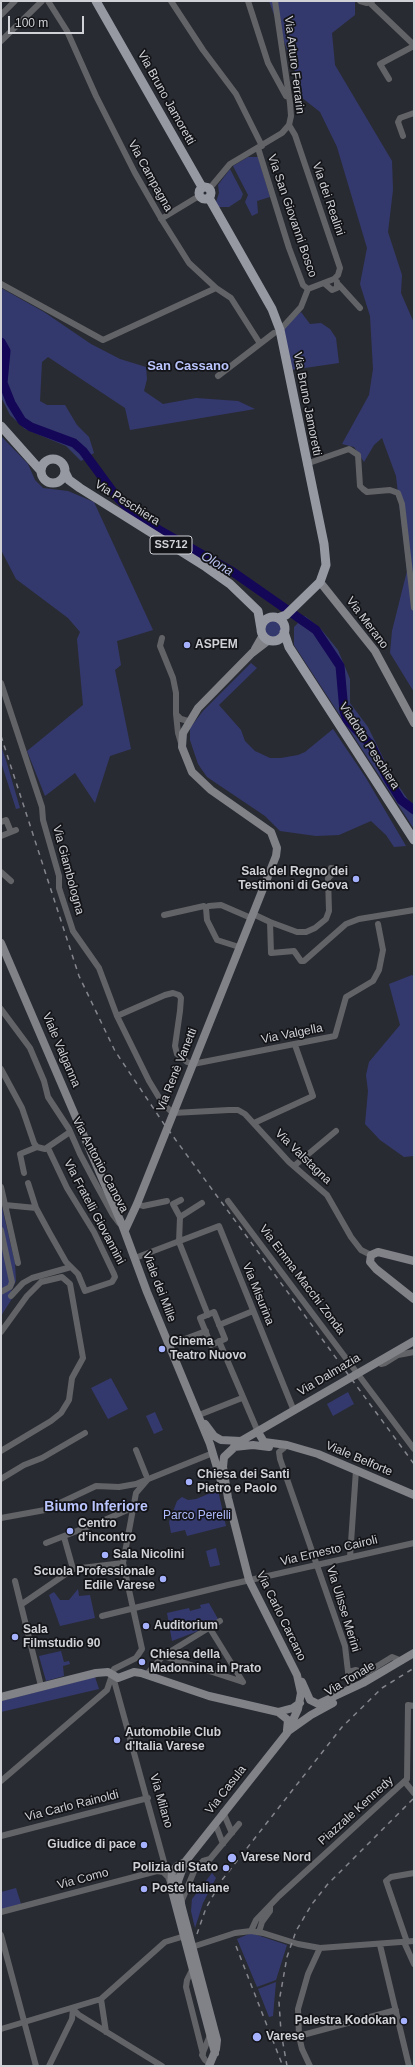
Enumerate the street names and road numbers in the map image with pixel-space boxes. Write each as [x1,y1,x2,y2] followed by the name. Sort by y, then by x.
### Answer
[281,15,307,115] street label: Via Arturo Ferrarin
[134,49,198,147] street label: Via Bruno Jamoretti
[125,138,175,214] street label: Via Campagna
[264,153,320,279] street label: Via San Giovanni Bosco
[309,160,347,238] street label: Via dei Realini
[290,351,324,457] street label: Via Bruno Jamoretti
[92,477,162,529] street label: Via Peschiera
[150,536,192,554] road number: SS712
[343,594,391,652] street label: Via Merano
[336,700,402,792] street label: Viadotto Peschiera
[49,824,87,916] street label: Via Giambologna
[39,1011,83,1089] street label: Viale Valganna
[260,1021,324,1047] street label: Via Valgella
[154,1026,200,1114] street label: Via Renè Vanetti
[69,1115,131,1215] street label: Via Antonio Canova
[272,1126,334,1188] street label: Via Valstagna
[60,1157,128,1267] street label: Via Fratelli Giovannini
[256,1222,348,1338] street label: Via Emma Macchi Zonda
[139,1250,179,1324] street label: Viale dei Mille
[239,1261,277,1327] street label: Via Misurina
[295,1351,363,1399] street label: Via Dalmazia
[323,1438,395,1480] street label: Viale Belforte
[279,1533,379,1569] street label: Via Ernesto Cairoli
[323,1564,363,1654] street label: Via Ulisse Merini
[253,1569,309,1663] street label: Via Carlo Carcano
[322,1658,378,1700] street label: Via Tonale
[203,1763,249,1817] street label: Via Casula
[146,1772,176,1830] street label: Via Milano
[315,1774,397,1848] street label: Piazzale Kennedy
[24,1787,120,1825] street label: Via Carlo Rainoldi
[56,1865,110,1893] street label: Via Como

